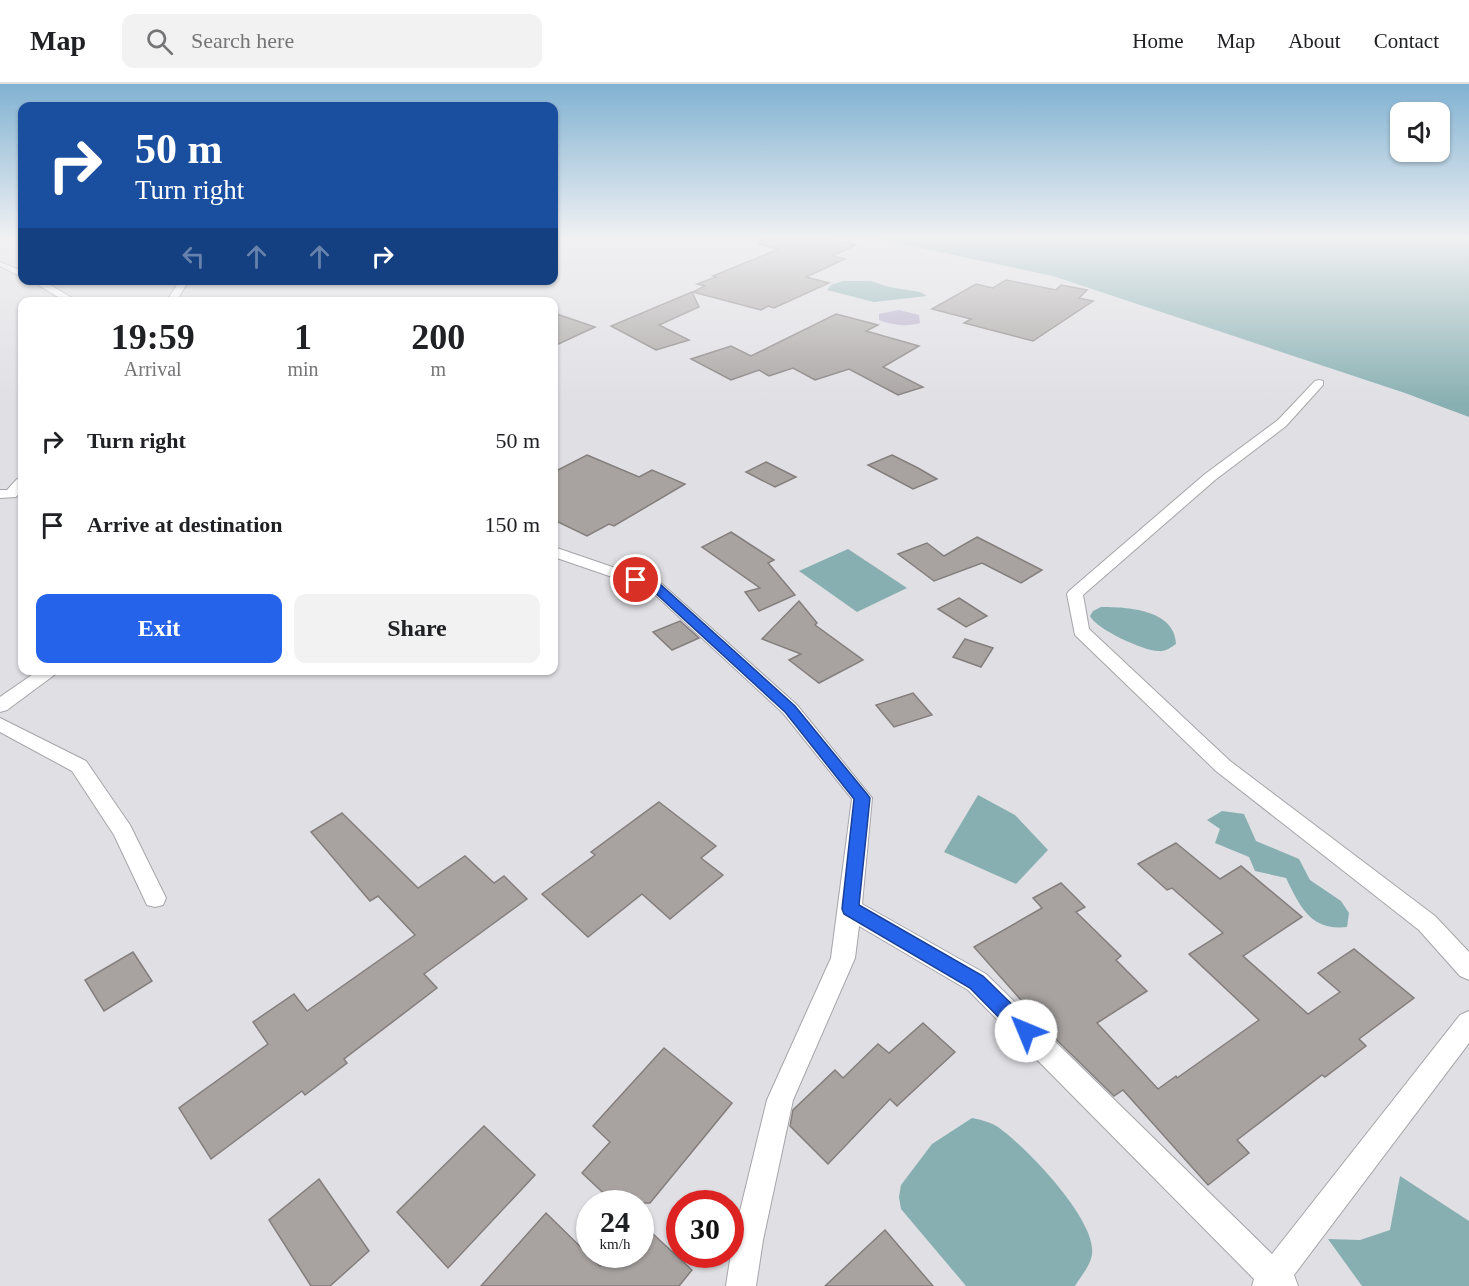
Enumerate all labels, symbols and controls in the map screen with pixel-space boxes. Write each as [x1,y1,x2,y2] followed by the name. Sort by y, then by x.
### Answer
[122,14,542,68] search box
[30,25,86,56] text: Map
[143,25,176,58] icon: search
[191,28,294,53] text: Search here
[1132,29,1184,53] text: Home
[1217,29,1255,53] text: Map
[1288,29,1341,53] text: About
[1374,29,1439,53] text: Contact
[1390,102,1450,162] map controls
[1390,102,1450,162] button: sound
[36,126,114,204] icon: right
[135,126,223,172] text: 50 m
[135,175,244,205] text: Turn right
[177,240,210,273] icon: left
[240,240,273,273] icon: ahead
[303,240,336,273] icon: ahead
[366,240,399,273] icon: right
[111,317,195,357] text: 19:59
[294,317,312,357] text: 1
[411,317,465,357] text: 200
[124,358,182,380] text: Arrival
[287,358,319,380] text: min
[431,358,446,380] text: m
[36,425,69,458] icon: right
[87,428,186,453] text: Turn right
[495,428,540,453] text: 50 m
[36,509,69,542] icon: arrive
[87,512,283,537] text: Arrive at destination
[484,512,540,537] text: 150 m
[610,554,661,605] pin
[619,563,652,596] icon: arrive
[36,594,282,663] button: Exit
[294,594,540,663] button: Share
[994,999,1058,1063] position arrow
[666,1190,744,1268] speed limit sign: 30
[600,1205,630,1238] text: 24
[600,1236,630,1252] text: km/h

